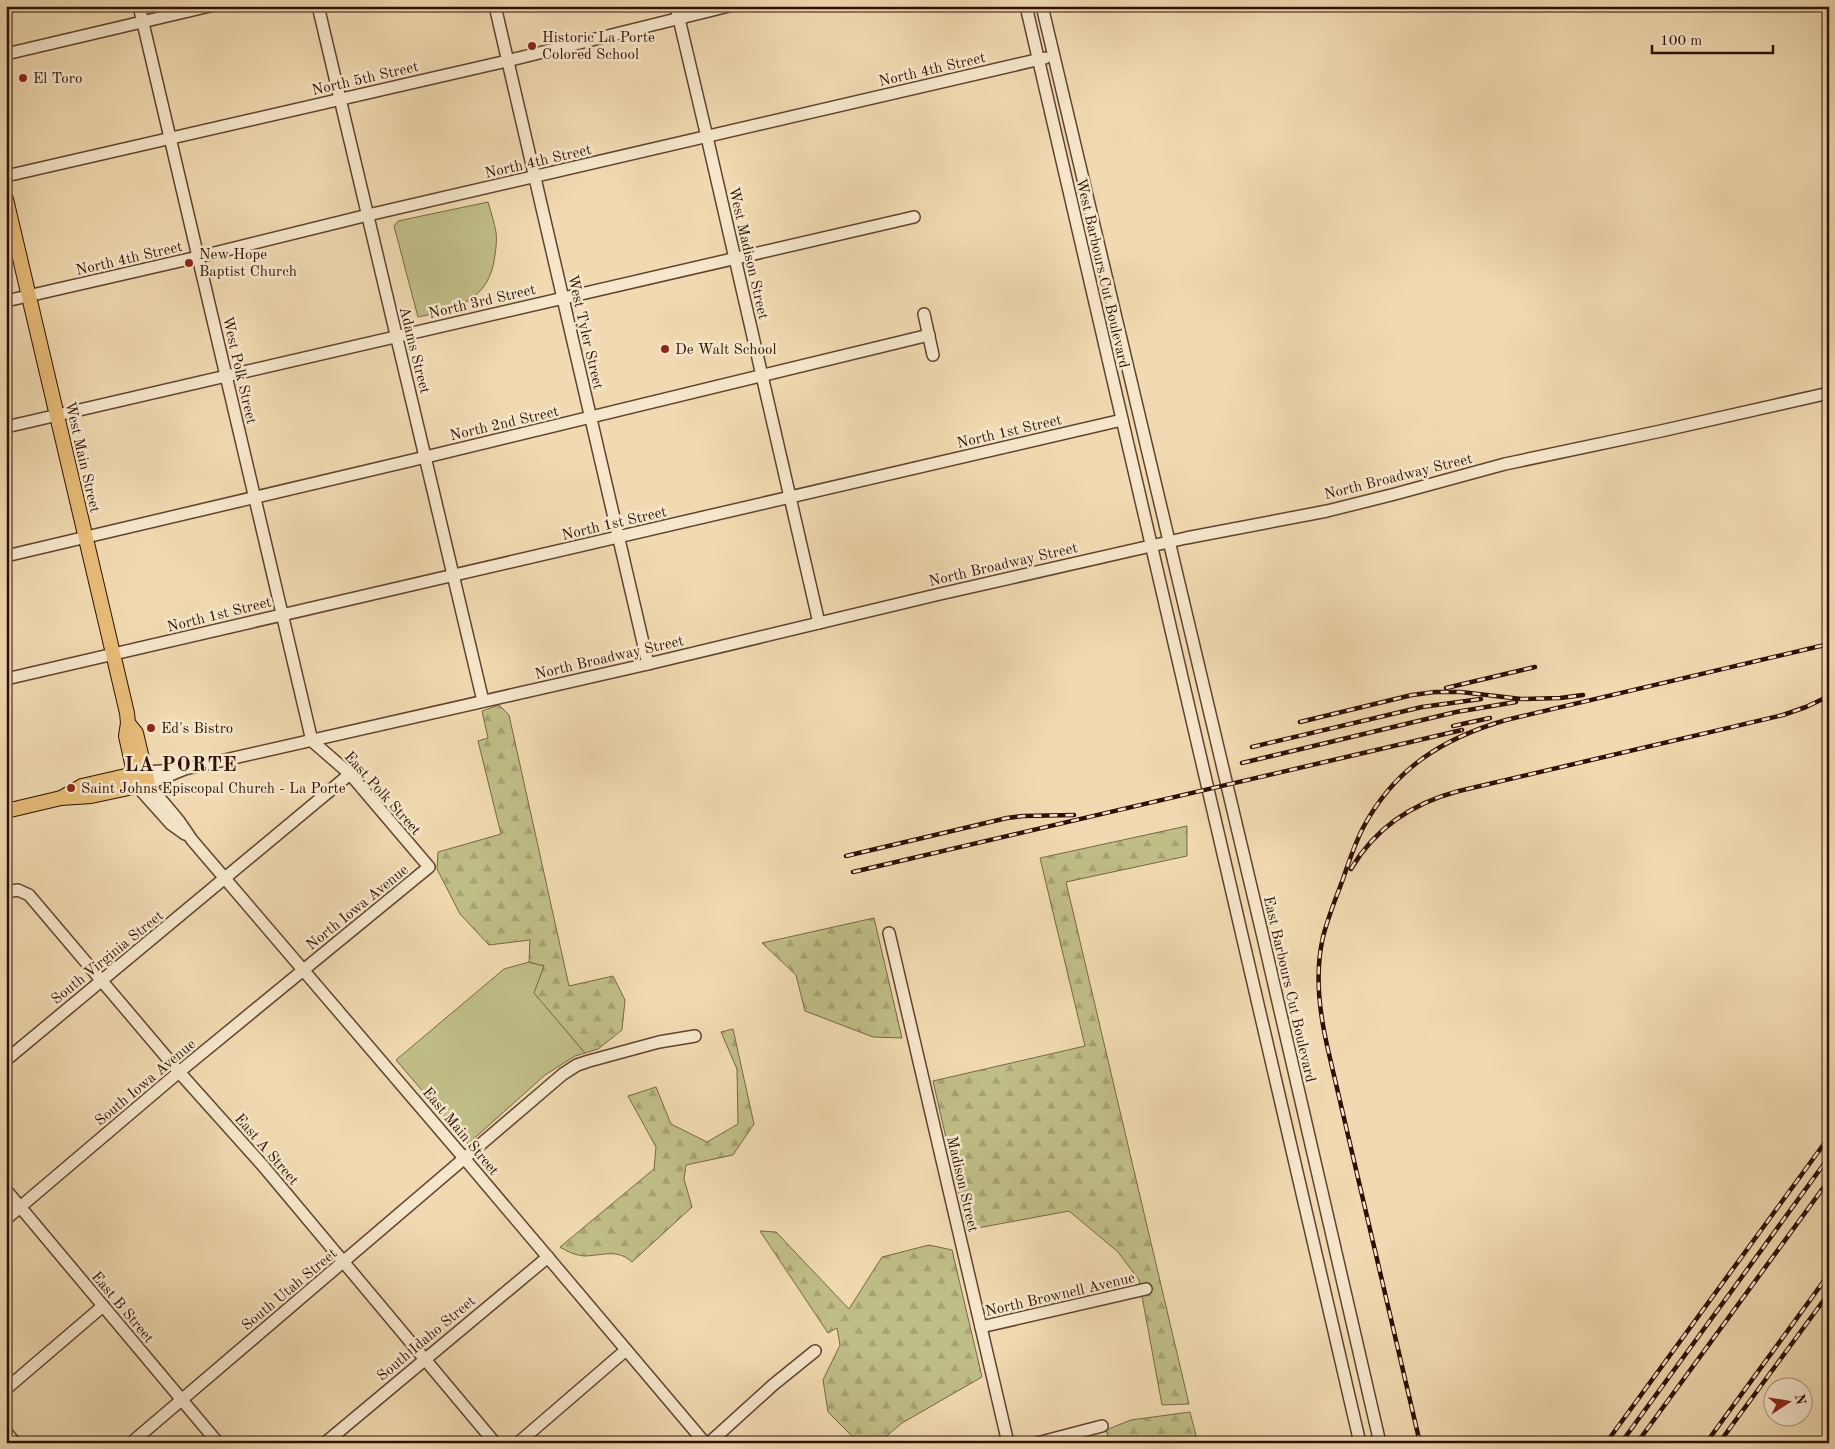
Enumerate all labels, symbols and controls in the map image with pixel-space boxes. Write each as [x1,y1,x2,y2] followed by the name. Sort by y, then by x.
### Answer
[1652,22,1774,54] scale bar
[542,31,655,63] place label: Historic La Porte Colored School
[1660,34,1702,49] text: 100 m
[526,40,538,52] marker: Historic La Porte Colored School
[878,51,987,90] street label: North 4th Street
[311,60,420,99] street label: North 5th Street
[17,72,29,84] marker: El Toro
[33,72,82,87] place label: El Toro
[484,143,593,182] street label: North 4th Street
[1072,177,1131,370] street label: West Barbours Cut Boulevard
[725,186,770,321] street label: West Madison Street
[75,240,184,279] street label: North 4th Street
[199,248,297,280] place label: New Hope Baptist Church
[183,257,195,269] marker: New Hope Baptist Church
[564,274,605,391] street label: West Tyler Street
[427,283,537,322] street label: North 3rd Street
[395,305,432,395] street label: Adams Street
[219,315,258,426] street label: West Polk Street
[659,343,671,355] marker: De Walt School
[675,343,776,358] place label: De Walt School
[61,400,102,514] street label: West Main Street
[448,405,560,444] street label: North 2nd Street
[955,413,1063,452] street label: North 1st Street
[1323,452,1474,503] street label: North Broadway Street
[560,505,668,544] street label: North 1st Street
[928,541,1079,590] street label: North Broadway Street
[166,595,273,636] street label: North 1st Street
[534,634,685,683] street label: North Broadway Street
[145,722,157,734] marker: Ed's Bistro
[161,722,233,737] place label: Ed's Bistro
[341,749,423,839] street label: East Polk Street
[124,756,238,776] district label: LA PORTE
[65,782,77,794] marker: Saint Johns Episcopal Church - La Porte
[81,782,346,797] place label: Saint Johns Episcopal Church - La Porte
[304,863,412,954] street label: North Iowa Avenue
[1260,895,1317,1084] street label: East Barbours Cut Boulevard
[49,909,167,1008] street label: South Virginia Street
[93,1037,199,1129] street label: South Iowa Avenue
[419,1085,501,1179] street label: East Main Street
[231,1111,301,1189] street label: East A Street
[943,1135,980,1234] street label: Madison Street
[240,1246,340,1334] street label: South Utah Street
[88,1269,156,1347] street label: East B Street
[984,1271,1137,1320] street label: North Brownell Avenue
[375,1294,479,1384] street label: South Idaho Street
[1762,1376,1812,1426] north arrow
[1792,1393,1808,1406] text: N

